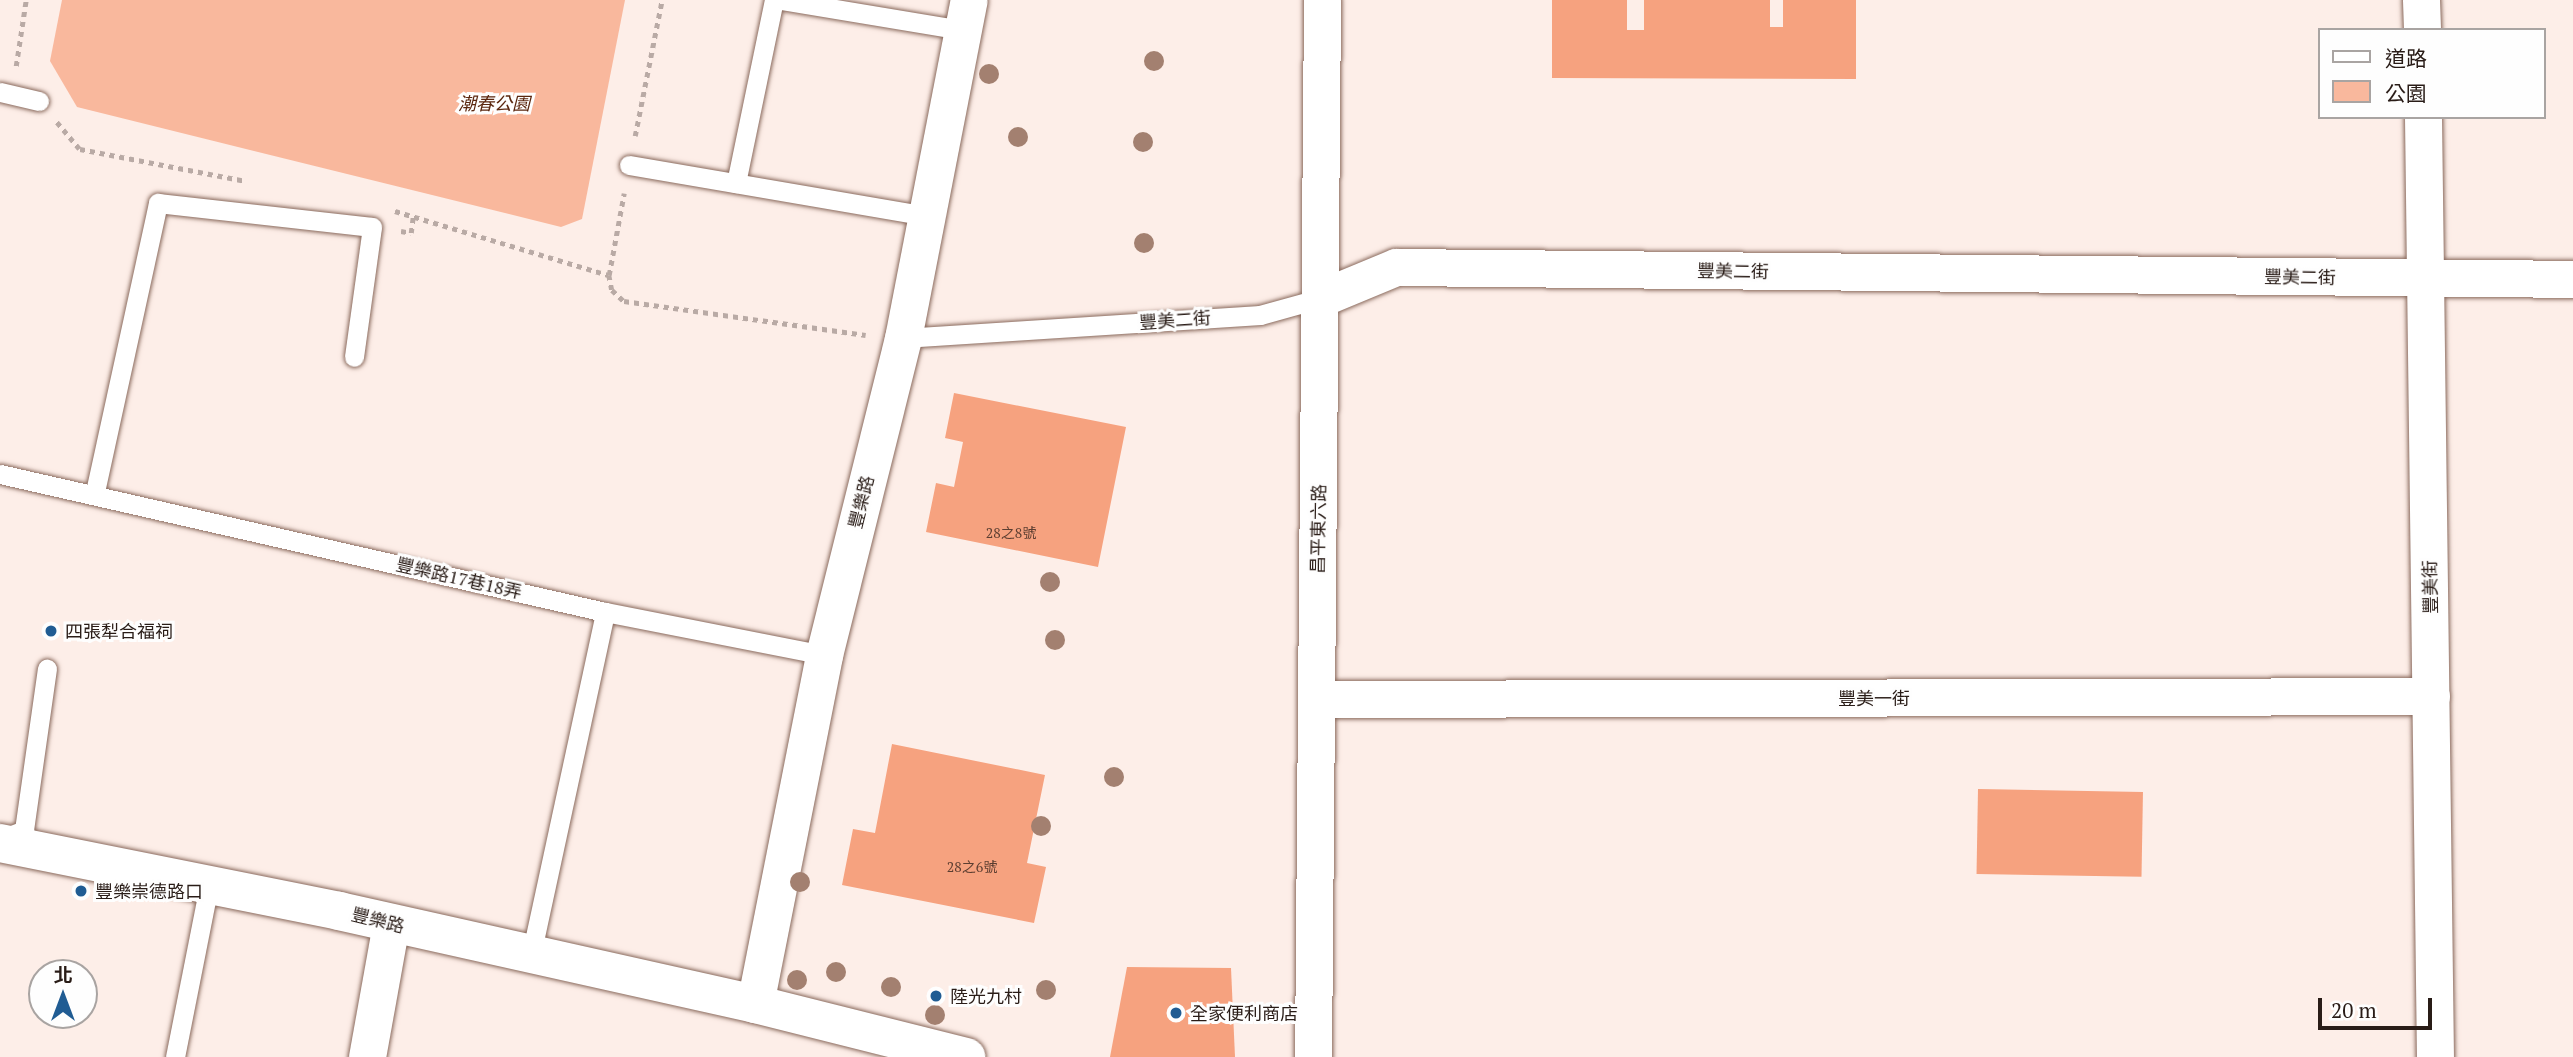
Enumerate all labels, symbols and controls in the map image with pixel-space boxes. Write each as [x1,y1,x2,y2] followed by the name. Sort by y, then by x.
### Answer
[2318,28,2545,119] legend
[2385,44,2427,72] text: 道路
[2385,79,2427,107] text: 公園
[458,92,530,114] park label: 潮春公園
[1697,260,1769,282] street label: 豐美二街
[2264,266,2336,288] street label: 豐美二街
[1138,307,1212,333] street label: 豐美二街
[844,473,878,531] street label: 豐樂路
[1306,484,1330,574] street label: 昌平東六路
[986,525,1036,541] house number: 28之8號
[394,553,524,603] street label: 豐樂路17巷18弄
[2419,560,2441,614] street label: 豐美街
[65,620,173,642] place label: 四張犁合福祠
[43,623,59,639] marker: 四張犁合福祠
[1838,687,1910,709] street label: 豐美一街
[947,859,997,875] house number: 28之6號
[95,880,203,902] place label: 豐樂崇德路口
[73,883,89,899] marker: 豐樂崇德路口
[349,903,407,937] street label: 豐樂路
[28,959,98,1029] north arrow
[53,962,73,987] text: 北
[2321,984,2435,1028] scale bar
[950,985,1022,1007] place label: 陸光九村
[928,988,944,1004] marker: 陸光九村
[2331,996,2377,1024] text: 20 m
[1190,1002,1298,1024] place label: 全家便利商店
[1168,1005,1184,1021] marker: 全家便利商店

